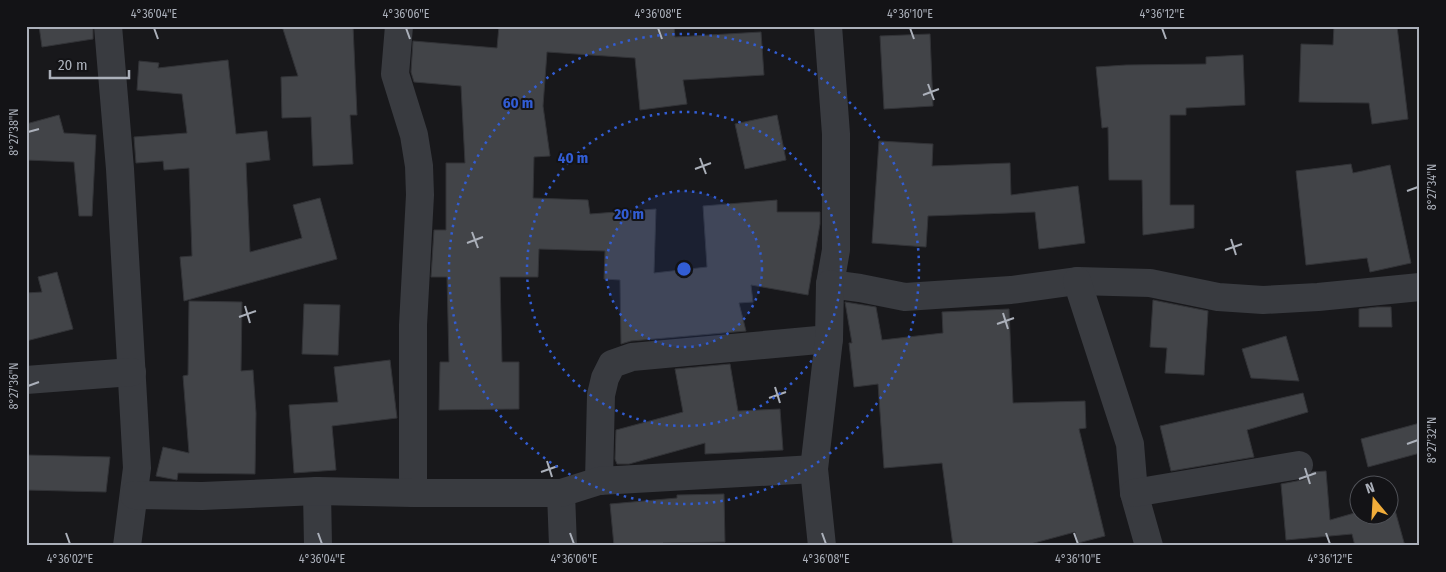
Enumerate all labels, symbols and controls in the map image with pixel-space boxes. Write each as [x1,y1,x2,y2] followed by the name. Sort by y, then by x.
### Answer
[131,7,178,21] text: 4°36'04"E
[383,7,430,21] text: 4°36'06"E
[634,7,682,21] text: 4°36'08"E
[887,7,933,21] text: 4°36'10"E
[1139,7,1185,21] text: 4°36'12"E
[50,48,129,80] scale bar
[58,56,88,74] text: 20 m
[503,94,533,112] text: 60 m
[7,108,21,156] text: 8°27'38"N
[558,149,588,167] text: 40 m
[1425,164,1439,210] text: 8°27'34"N
[613,205,644,223] text: 20 m
[675,260,693,278] centre of rings
[7,362,21,410] text: 8°27'36"N
[1425,417,1439,463] text: 8°27'32"N
[1348,474,1398,524] north arrow
[1364,479,1377,497] text: N
[47,552,94,566] text: 4°36'02"E
[299,552,346,566] text: 4°36'04"E
[551,552,598,566] text: 4°36'06"E
[802,552,850,566] text: 4°36'08"E
[1055,552,1101,566] text: 4°36'10"E
[1307,552,1353,566] text: 4°36'12"E

